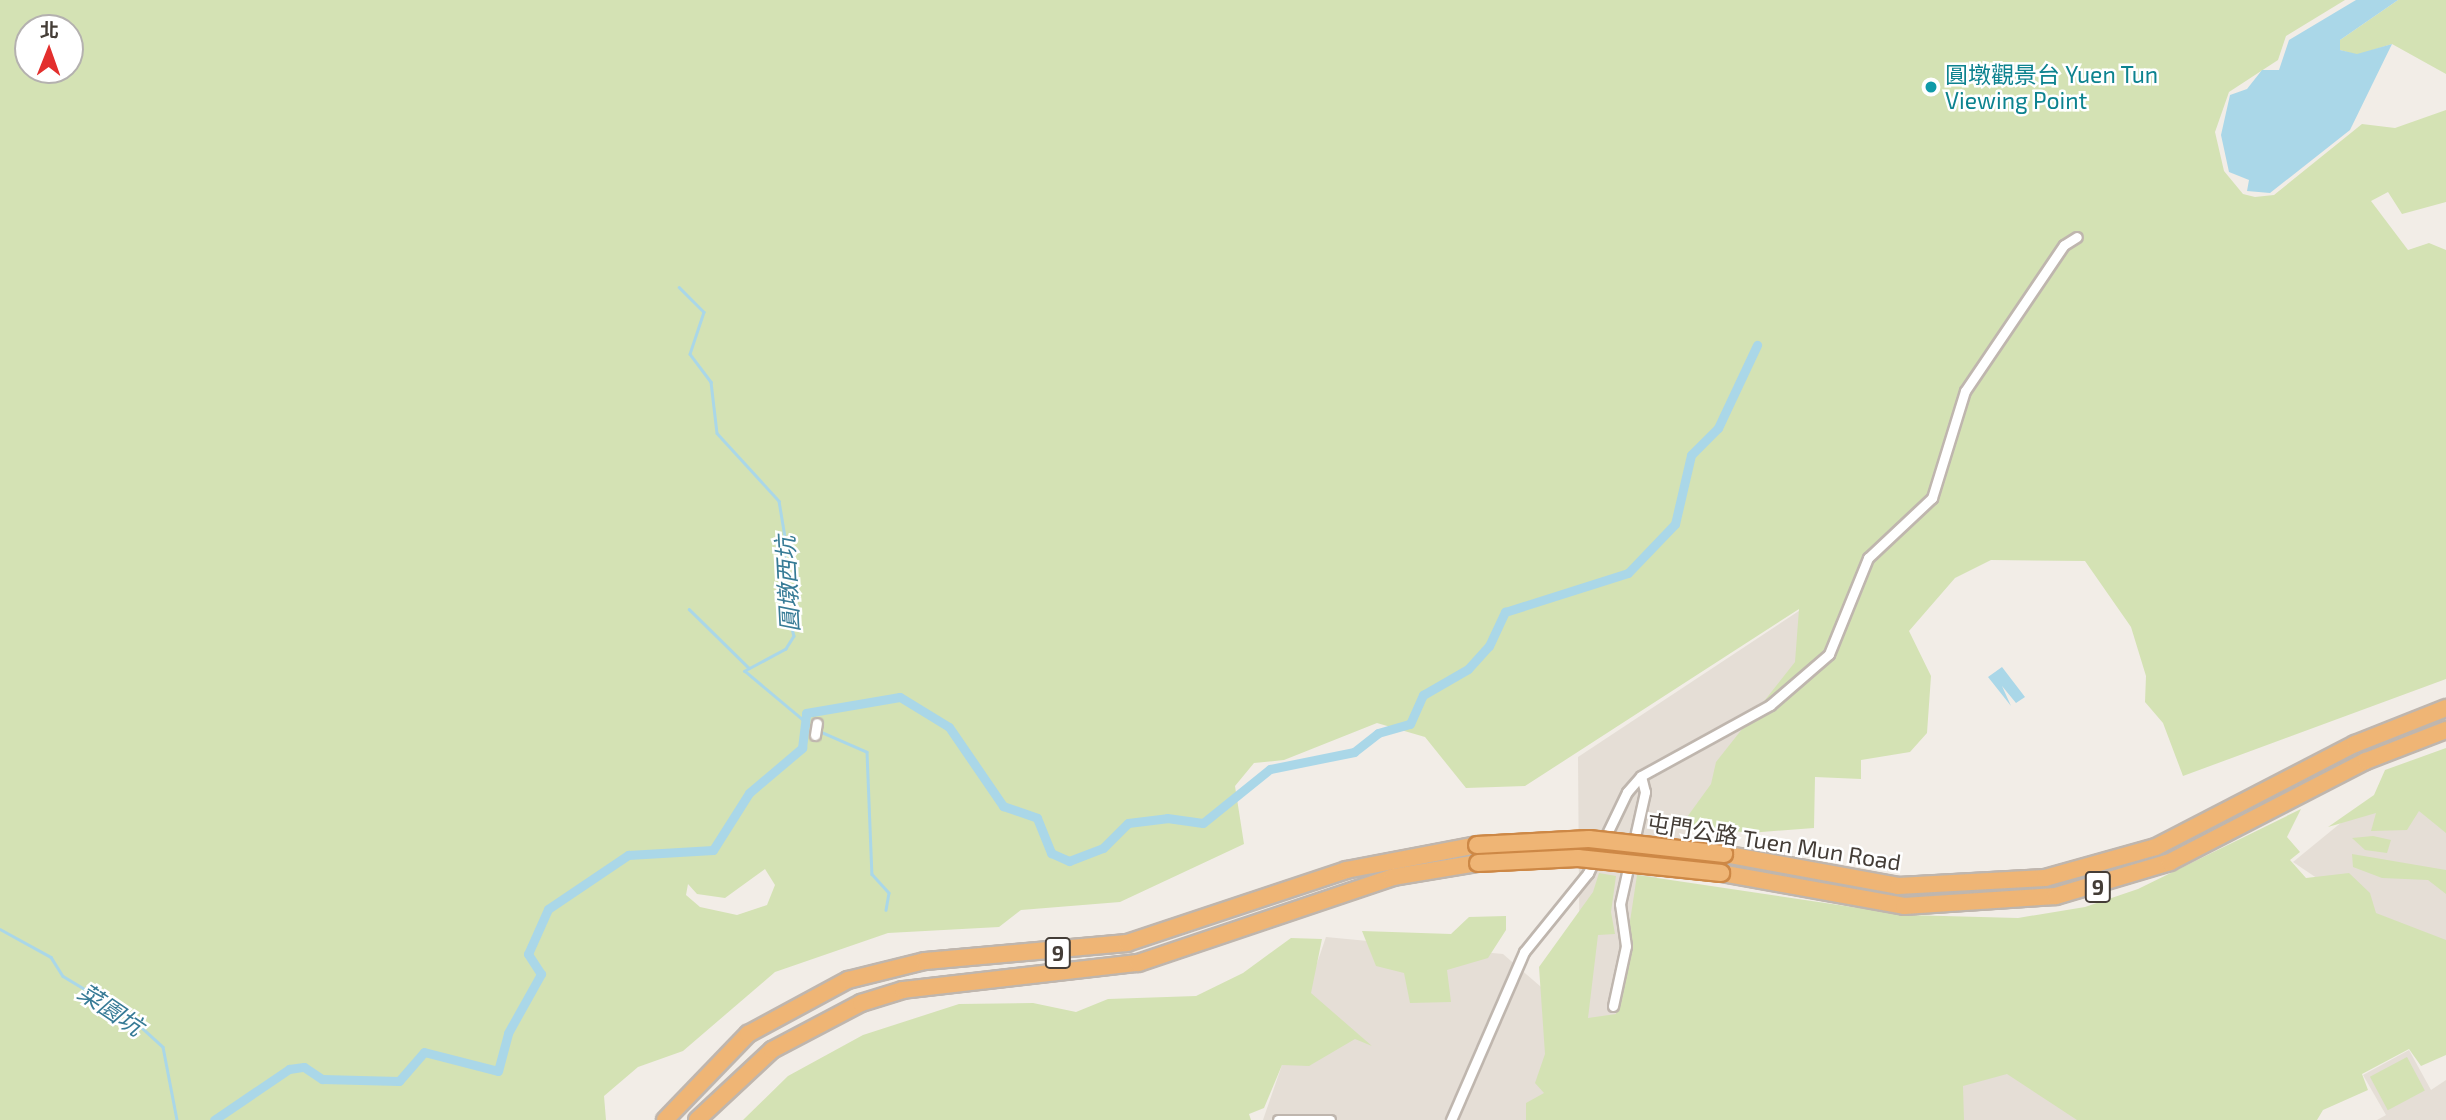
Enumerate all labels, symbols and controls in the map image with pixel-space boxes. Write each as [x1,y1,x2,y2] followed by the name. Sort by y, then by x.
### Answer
[14,14,84,84] north arrow
[40,18,59,41] text: 北
[1945,60,2159,114] place label: 圓墩觀景台 Yuen Tun Viewing Point
[1923,79,1939,95] marker: 圓墩觀景台 Yuen Tun Viewing Point
[770,535,804,633] water label: 圓墩西坑
[1645,808,1903,876] street label: 屯門公路 Tuen Mun Road
[2084,870,2112,904] road number: 9
[1044,936,1072,970] road number: 9
[73,977,149,1041] water label: 菜園坑

